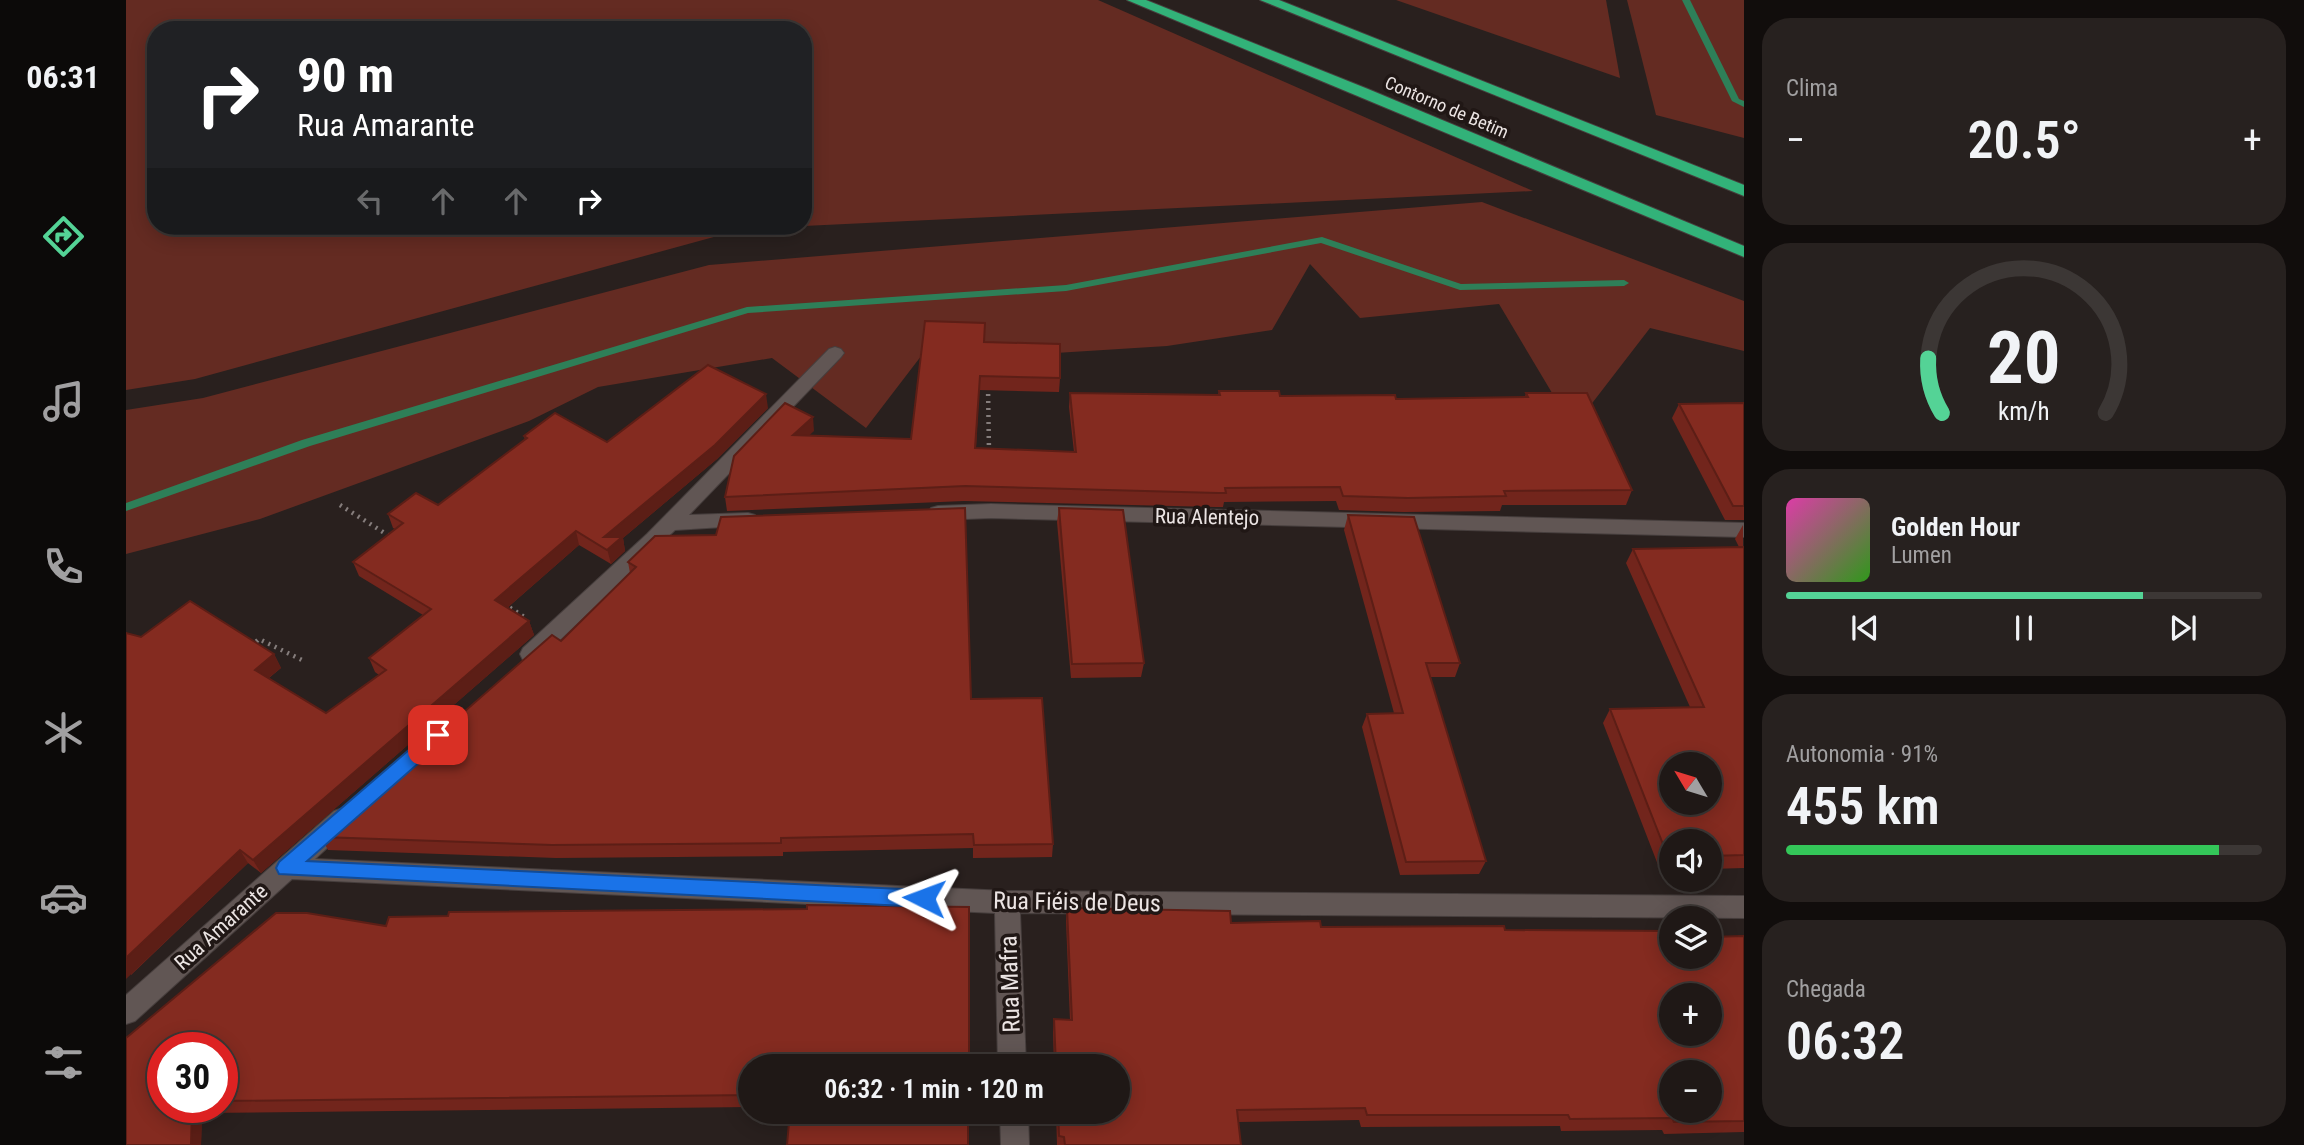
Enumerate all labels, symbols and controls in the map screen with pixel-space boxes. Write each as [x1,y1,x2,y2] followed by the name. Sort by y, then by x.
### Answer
[297,47,394,104] text: 90 m
[182,49,273,140] icon: right
[26,58,100,96] text: 06:31
[1382,71,1512,143] street label: Contorno de Betim
[1786,75,1838,102] text: Clima
[297,106,474,144] text: Rua Amarante
[1967,110,2081,171] text: 20.5°
[1786,118,1805,162] text: −
[2243,118,2262,162] text: +
[351,182,389,220] icon: left
[424,182,462,220] icon: ahead
[497,182,535,220] icon: ahead
[570,182,608,220] icon: right
[39,212,88,261] icon: directions
[1987,316,2061,402] text: 20
[39,377,88,426] icon: music
[1998,397,2050,426] text: km/h
[1155,504,1259,530] street label: Rua Alentejo
[1891,512,2020,542] text: Golden Hour
[39,542,88,591] icon: phone
[1891,542,1952,569] text: Lumen
[1846,609,1884,647] icon: previous
[2005,609,2043,647] icon: pause
[2164,609,2202,647] icon: next
[408,705,468,765] pin
[39,708,88,757] icon: climate
[419,716,457,754] icon: arrive
[1786,741,1938,768] text: Autonomia · 91%
[1659,752,1722,816] north arrow
[1659,752,1722,1123] map controls
[1786,776,1940,837] text: 455 km
[1659,829,1722,892] button: sound
[887,861,961,935] position arrow
[39,873,88,922] icon: car
[170,879,272,975] street label: Rua Amarante
[993,887,1161,917] street label: Rua Fiéis de Deus
[1659,906,1722,969] button: layers
[994,935,1026,1033] street label: Rua Mafra
[1786,976,1866,1003] text: Chegada
[1659,983,1722,1046] button: +
[1786,1011,1904,1072] text: 06:32
[147,1032,238,1123] speed limit sign: 30
[39,1038,88,1087] icon: filters
[1659,1060,1722,1123] button: −
[824,1074,1044,1104] text: 06:32 · 1 min · 120 m

